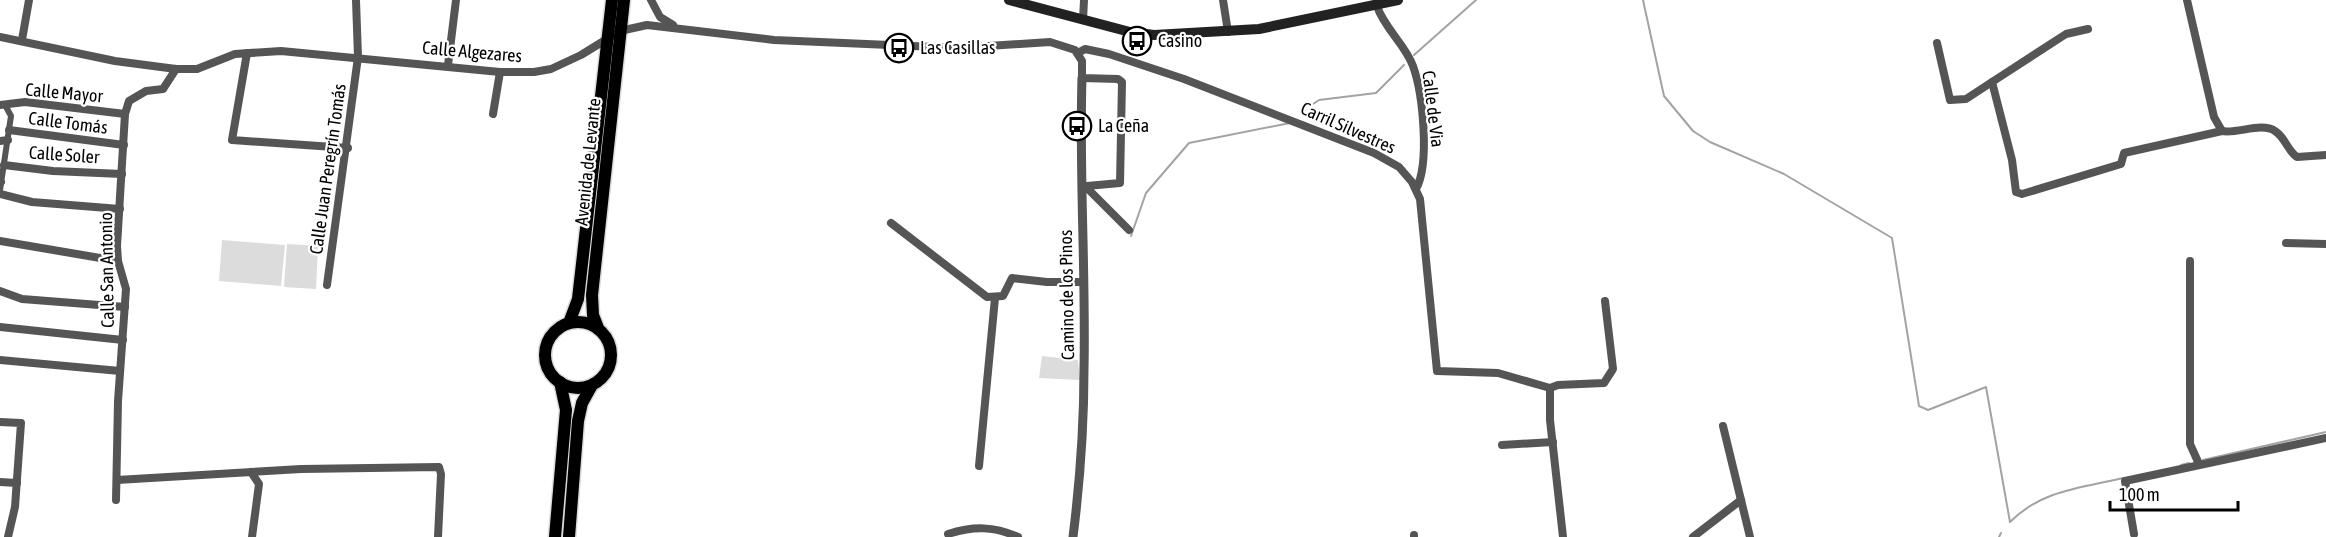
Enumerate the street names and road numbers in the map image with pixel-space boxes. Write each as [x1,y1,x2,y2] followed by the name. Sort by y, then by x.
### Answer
[421,37,523,66] street label: Calle Algezares
[1418,69,1449,148] street label: Calle de Via
[24,79,104,106] street label: Calle Mayor
[305,82,350,256] street label: Calle Juan Peregrín Tomás
[570,97,605,227] street label: Avenida de Levante
[1298,97,1399,158] street label: Carril Silvestres
[27,107,109,138] street label: Calle Tomás
[28,142,101,167] street label: Calle Soler
[95,212,118,328] street label: Calle San Antonio
[1055,230,1078,360] street label: Camino de los Pinos

